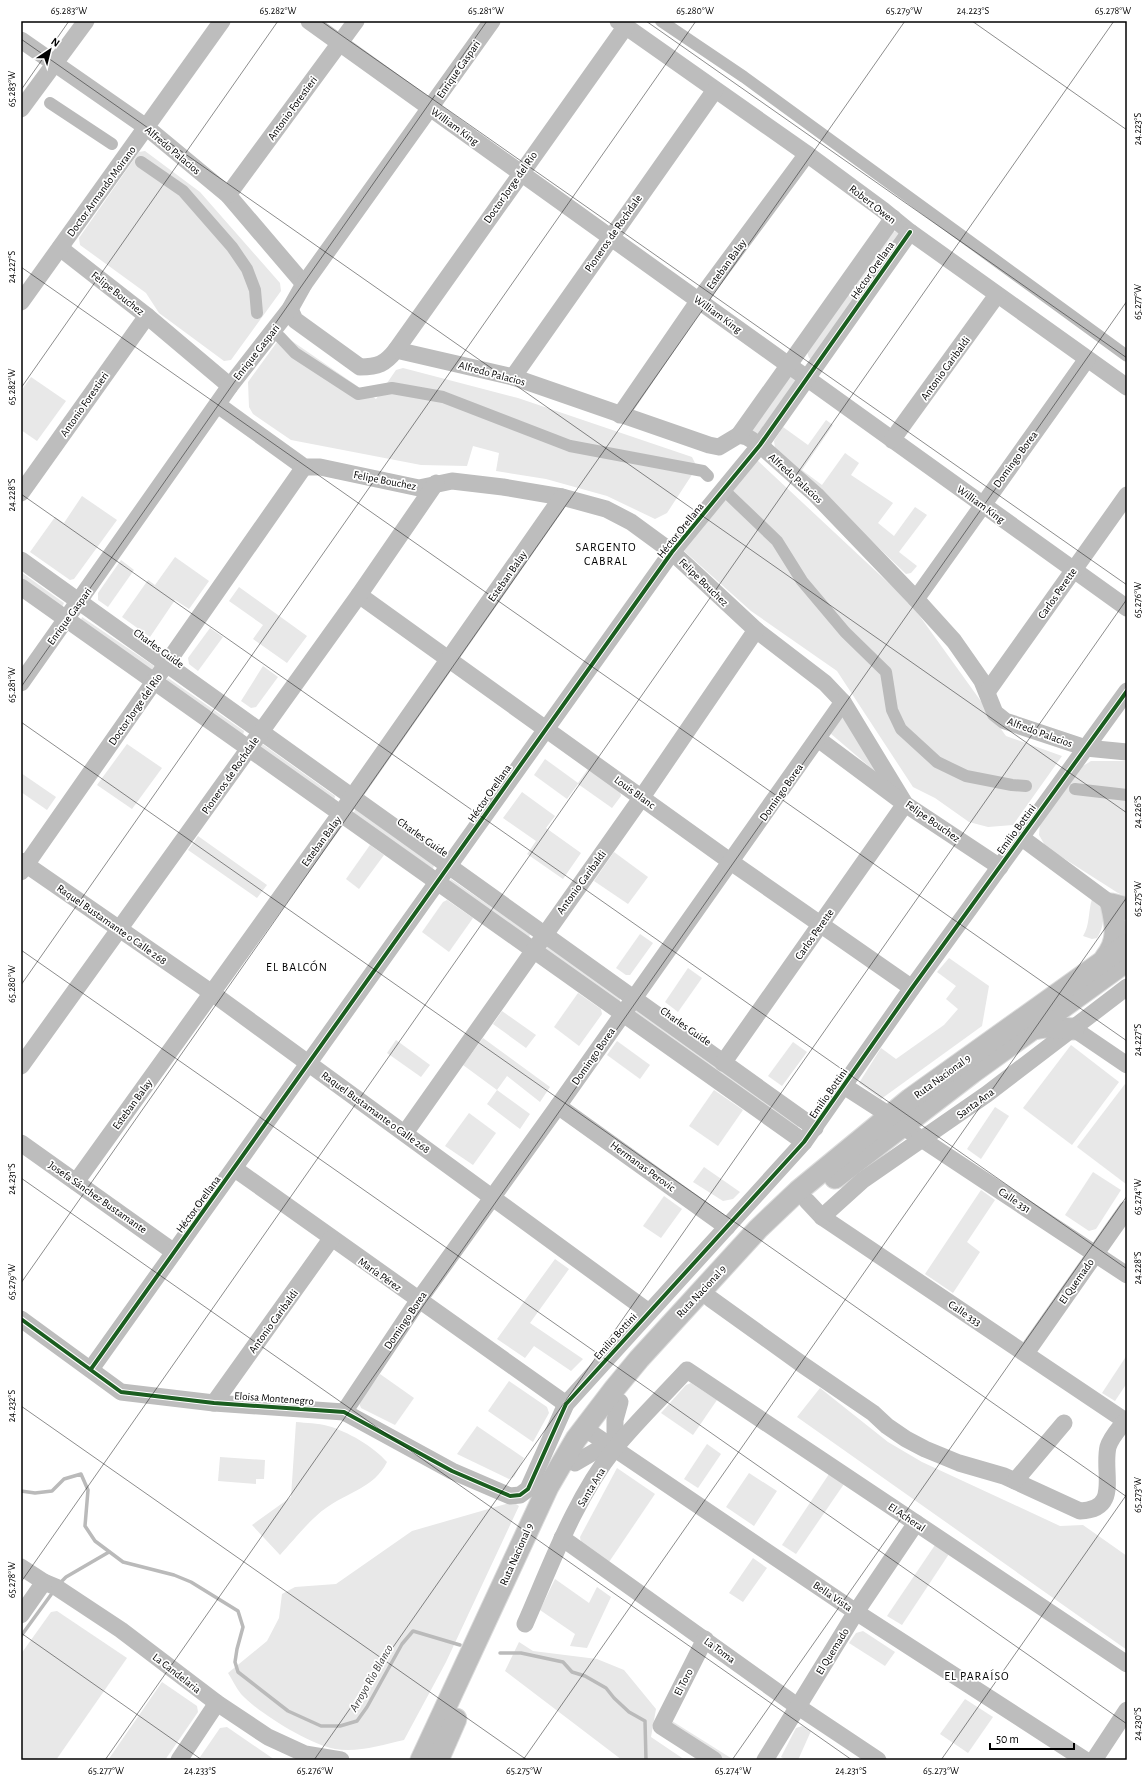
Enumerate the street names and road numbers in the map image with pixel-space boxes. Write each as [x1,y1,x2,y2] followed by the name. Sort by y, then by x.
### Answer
[435,38,482,100] street label: Enrique Gaspari
[266,74,319,142] street label: Antonio Forestieri
[429,106,481,148] street label: William King
[143,124,202,177] street label: Alfredo Palacios
[65,144,138,239] street label: Doctor Armando Moirano
[482,150,539,225] street label: Doctor Jorge del Río
[847,183,898,226] street label: Robert Owen
[583,193,644,274] street label: Pioneros de Rochdale
[705,237,748,292] street label: Esteban Balay
[849,240,896,301] street label: Héctor Orellana
[89,269,147,318] street label: Felipe Bouchez
[692,294,744,336] street label: William King
[231,322,282,382] street label: Enrique Gaspari
[919,334,972,402] street label: Antonio Garibaldi
[457,359,526,388] street label: Alfredo Palacios
[58,370,111,439] street label: Antonio Forestieri
[991,429,1040,490] street label: Domingo Borea
[766,451,825,505] street label: Alfredo Palacios
[353,469,418,492] street label: Felipe Bouchez
[955,484,1007,526] street label: William King
[655,501,706,560] street label: Héctor Orellana
[486,549,529,604] street label: Esteban Balay
[677,556,731,609] street label: Felipe Bouchez
[1036,566,1079,621] street label: Carlos Perette
[45,586,94,647] street label: Enrique Gaspari
[132,627,186,670] street label: Charles Guide
[107,672,164,747] street label: Doctor Jorge del Río
[1006,716,1074,749] street label: Alfredo Palacios
[200,735,261,816] street label: Pioneros de Rochdale
[758,762,805,823] street label: Domingo Borea
[466,763,513,824] street label: Héctor Orellana
[612,774,658,811] street label: Louis Blanc
[903,799,962,844] street label: Felipe Bouchez
[995,802,1038,856] street label: Emilio Bottini
[300,814,343,869] street label: Esteban Balay
[395,816,450,859] street label: Charles Guide
[555,848,608,916] street label: Antonio Garibaldi
[55,882,169,967] street label: Raquel Bustamante o Calle 268
[793,907,836,962] street label: Carlos Perette
[658,1005,713,1048] street label: Charles Guide
[570,1026,617,1087] street label: Domingo Borea
[912,1052,973,1101] street label: Ruta Nacional 9
[807,1066,850,1120] street label: Emilio Bottini
[319,1069,432,1155] street label: Raquel Bustamante o Calle 268
[111,1077,154,1132] street label: Esteban Balay
[955,1086,996,1121] street label: Santa Ana
[608,1139,678,1194] street label: Hermanas Perovic
[47,1159,149,1235] street label: Josefa Sánchez Bustamante
[174,1174,223,1235] street label: Héctor Orellana
[997,1186,1033,1215] street label: Calle 331
[356,1256,404,1294] street label: María Pérez
[1057,1257,1096,1306] street label: El Quemado
[675,1263,728,1320] street label: Ruta Nacional 9
[247,1287,300,1355] street label: Antonio Garibaldi
[382,1289,429,1351] street label: Domingo Borea
[946,1299,983,1329] street label: Calle 333
[592,1311,639,1362] street label: Emilio Bottini
[234,1390,314,1407] street label: Eloisa Montenegro
[576,1466,607,1509] street label: Santa Ana
[886,1501,927,1534] street label: El Acheral
[498,1521,535,1587] street label: Ruta Nacional 9
[811,1579,854,1613] street label: Bella Vista
[814,1626,851,1676] street label: El Quemado
[702,1636,737,1665] street label: La Toma
[151,1651,203,1695] street label: La Candelaria
[672,1667,695,1698] street label: El Toro

